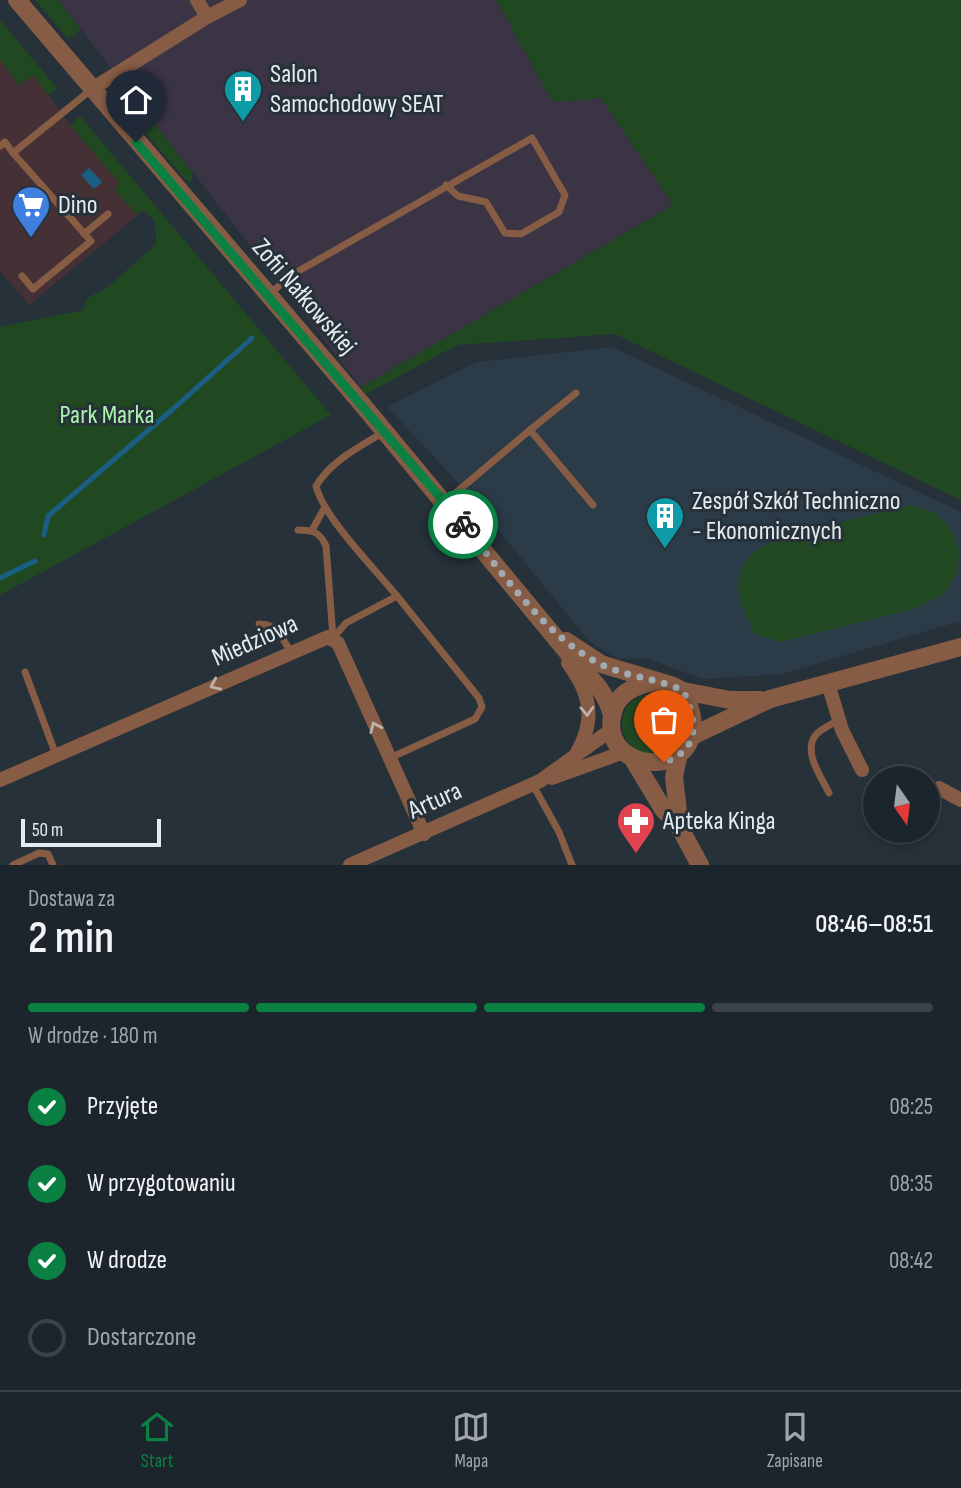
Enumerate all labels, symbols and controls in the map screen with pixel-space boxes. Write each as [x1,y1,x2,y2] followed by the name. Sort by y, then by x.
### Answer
[270,59,444,120] place label: Salon Samochodowy SEAT
[222,68,264,123] building icon: Salon Samochodowy SEAT
[106,70,166,142] pin
[117,81,155,119] icon: home
[10,184,52,239] supermarket icon: Dino
[58,190,98,221] place label: Dino
[245,233,363,361] street label: Zofii Nałkowskiej
[59,400,155,431] park label: Park Marka
[692,486,901,547] place label: Zespół Szkół Techniczno - Ekonomicznych
[428,489,498,559] courier
[644,495,686,550] building icon: Zespół Szkół Techniczno - Ekonomicznych
[444,505,482,543] icon: bike
[207,608,303,674] street label: Miedziowa
[210,677,222,691] one-way arrow
[634,690,694,762] pin
[645,701,683,739] icon: bag
[580,706,595,717] one-way arrow
[369,722,383,734] one-way arrow
[863,766,940,844] north arrow
[863,766,940,843] map controls
[403,776,467,827] street label: Artura
[615,800,657,855] pharmacy icon: Apteka Kinga
[662,806,775,837] place label: Apteka Kinga
[21,816,161,848] scale bar
[32,819,63,842] text: 50 m
[28,885,115,913] text: Dostawa za
[815,909,933,940] text: 08:46–08:51
[28,911,114,966] text: 2 min
[28,1022,157,1050] text: W drodze · 180 m
[28,1088,66,1126] icon: check
[87,1091,158,1122] text: Przyjęte
[890,1093,933,1121] text: 08:25
[28,1165,66,1203] icon: check
[87,1168,236,1199] text: W przygotowaniu
[889,1170,933,1198] text: 08:35
[28,1242,66,1280] icon: check
[87,1245,167,1276] text: W drodze
[889,1247,933,1275] text: 08:42
[87,1322,196,1353] text: Dostarczone
[138,1408,176,1473] tab: Start
[452,1408,490,1473] tab: Mapa
[767,1408,823,1473] tab: Zapisane

